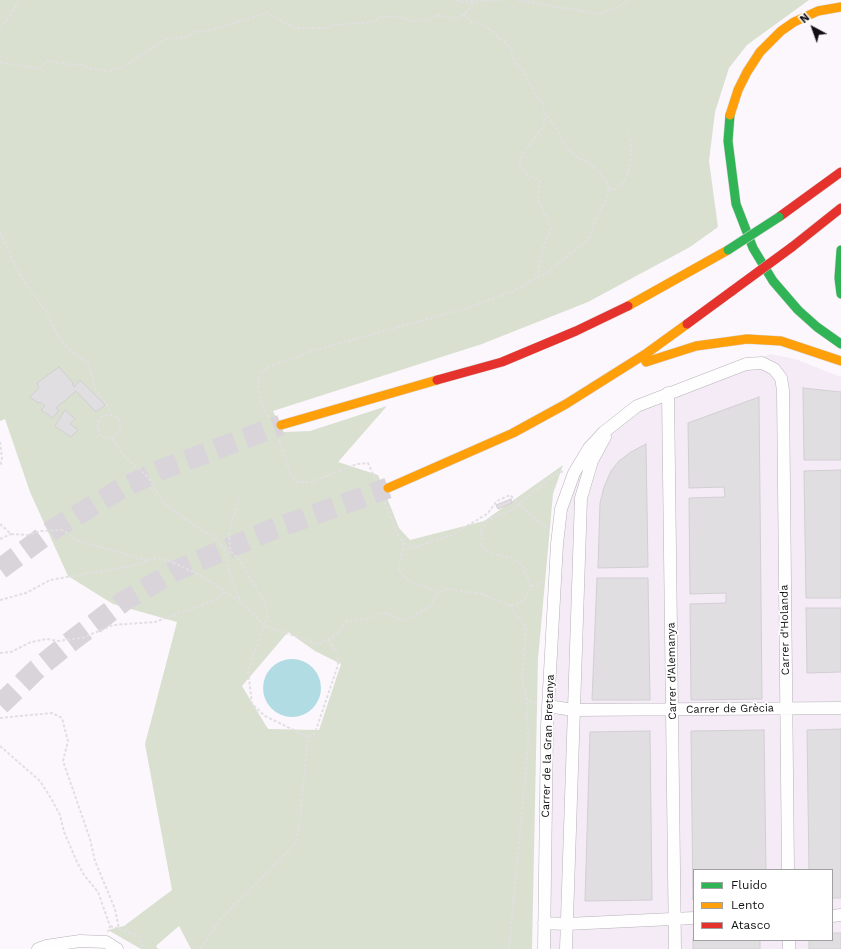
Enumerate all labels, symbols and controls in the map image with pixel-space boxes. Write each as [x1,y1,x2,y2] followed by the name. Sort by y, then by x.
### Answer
[793,8,833,48] north arrow
[797,11,812,26] text: N
[778,585,792,675] street label: Carrer d'Holanda
[665,622,679,720] street label: Carrer d'Alemanya
[539,674,557,818] street label: Carrer de la Gran Bretanya
[686,702,774,716] street label: Carrer de Grècia
[693,869,833,941] legend
[731,878,767,892] text: Fluido
[731,898,765,912] text: Lento
[731,918,771,932] text: Atasco

